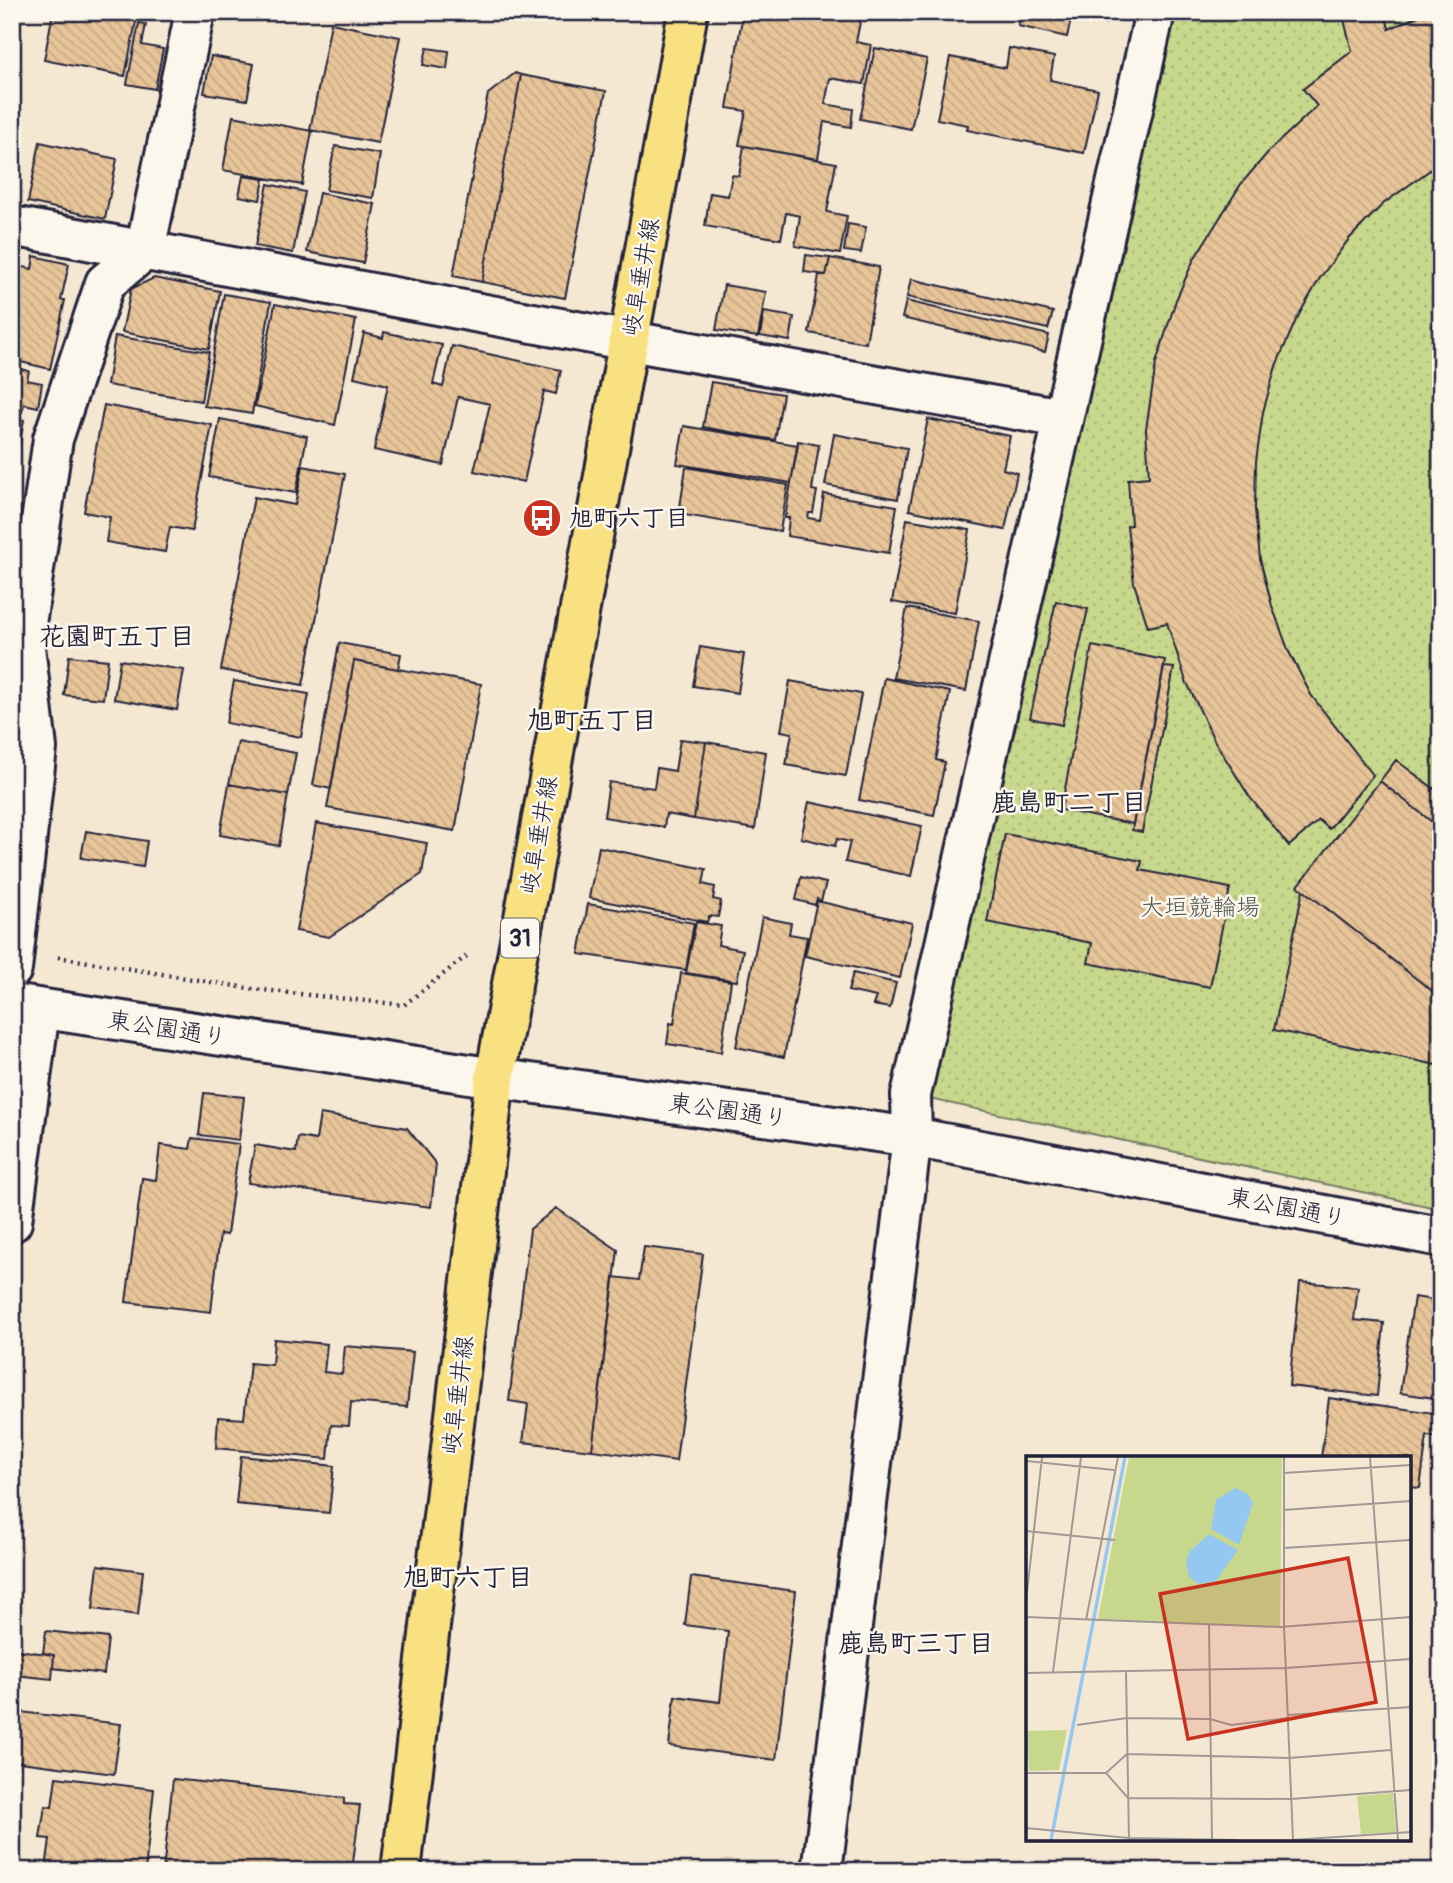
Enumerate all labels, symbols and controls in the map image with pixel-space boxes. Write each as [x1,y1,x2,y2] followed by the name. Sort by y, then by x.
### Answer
[616,215,666,339] street label: 岐阜垂井線
[521,497,563,539] bus stop icon: 旭町六丁目
[569,504,689,533] place label: 旭町六丁目
[39,621,195,653] district label: 花園町五丁目
[527,705,657,737] district label: 旭町五丁目
[514,773,564,897] street label: 岐阜垂井線
[991,787,1147,819] district label: 鹿島町二丁目
[1140,893,1260,922] park label: 大垣競輪場
[501,918,539,958] road number: 31
[105,1005,229,1053] street label: 東公園通り
[667,1088,789,1134] street label: 東公園通り
[1225,1182,1349,1234] street label: 東公園通り
[436,1334,480,1456] street label: 岐阜垂井線
[1026,1456,1411,1841] inset map
[403,1562,533,1594] district label: 旭町六丁目
[838,1628,994,1660] district label: 鹿島町三丁目

